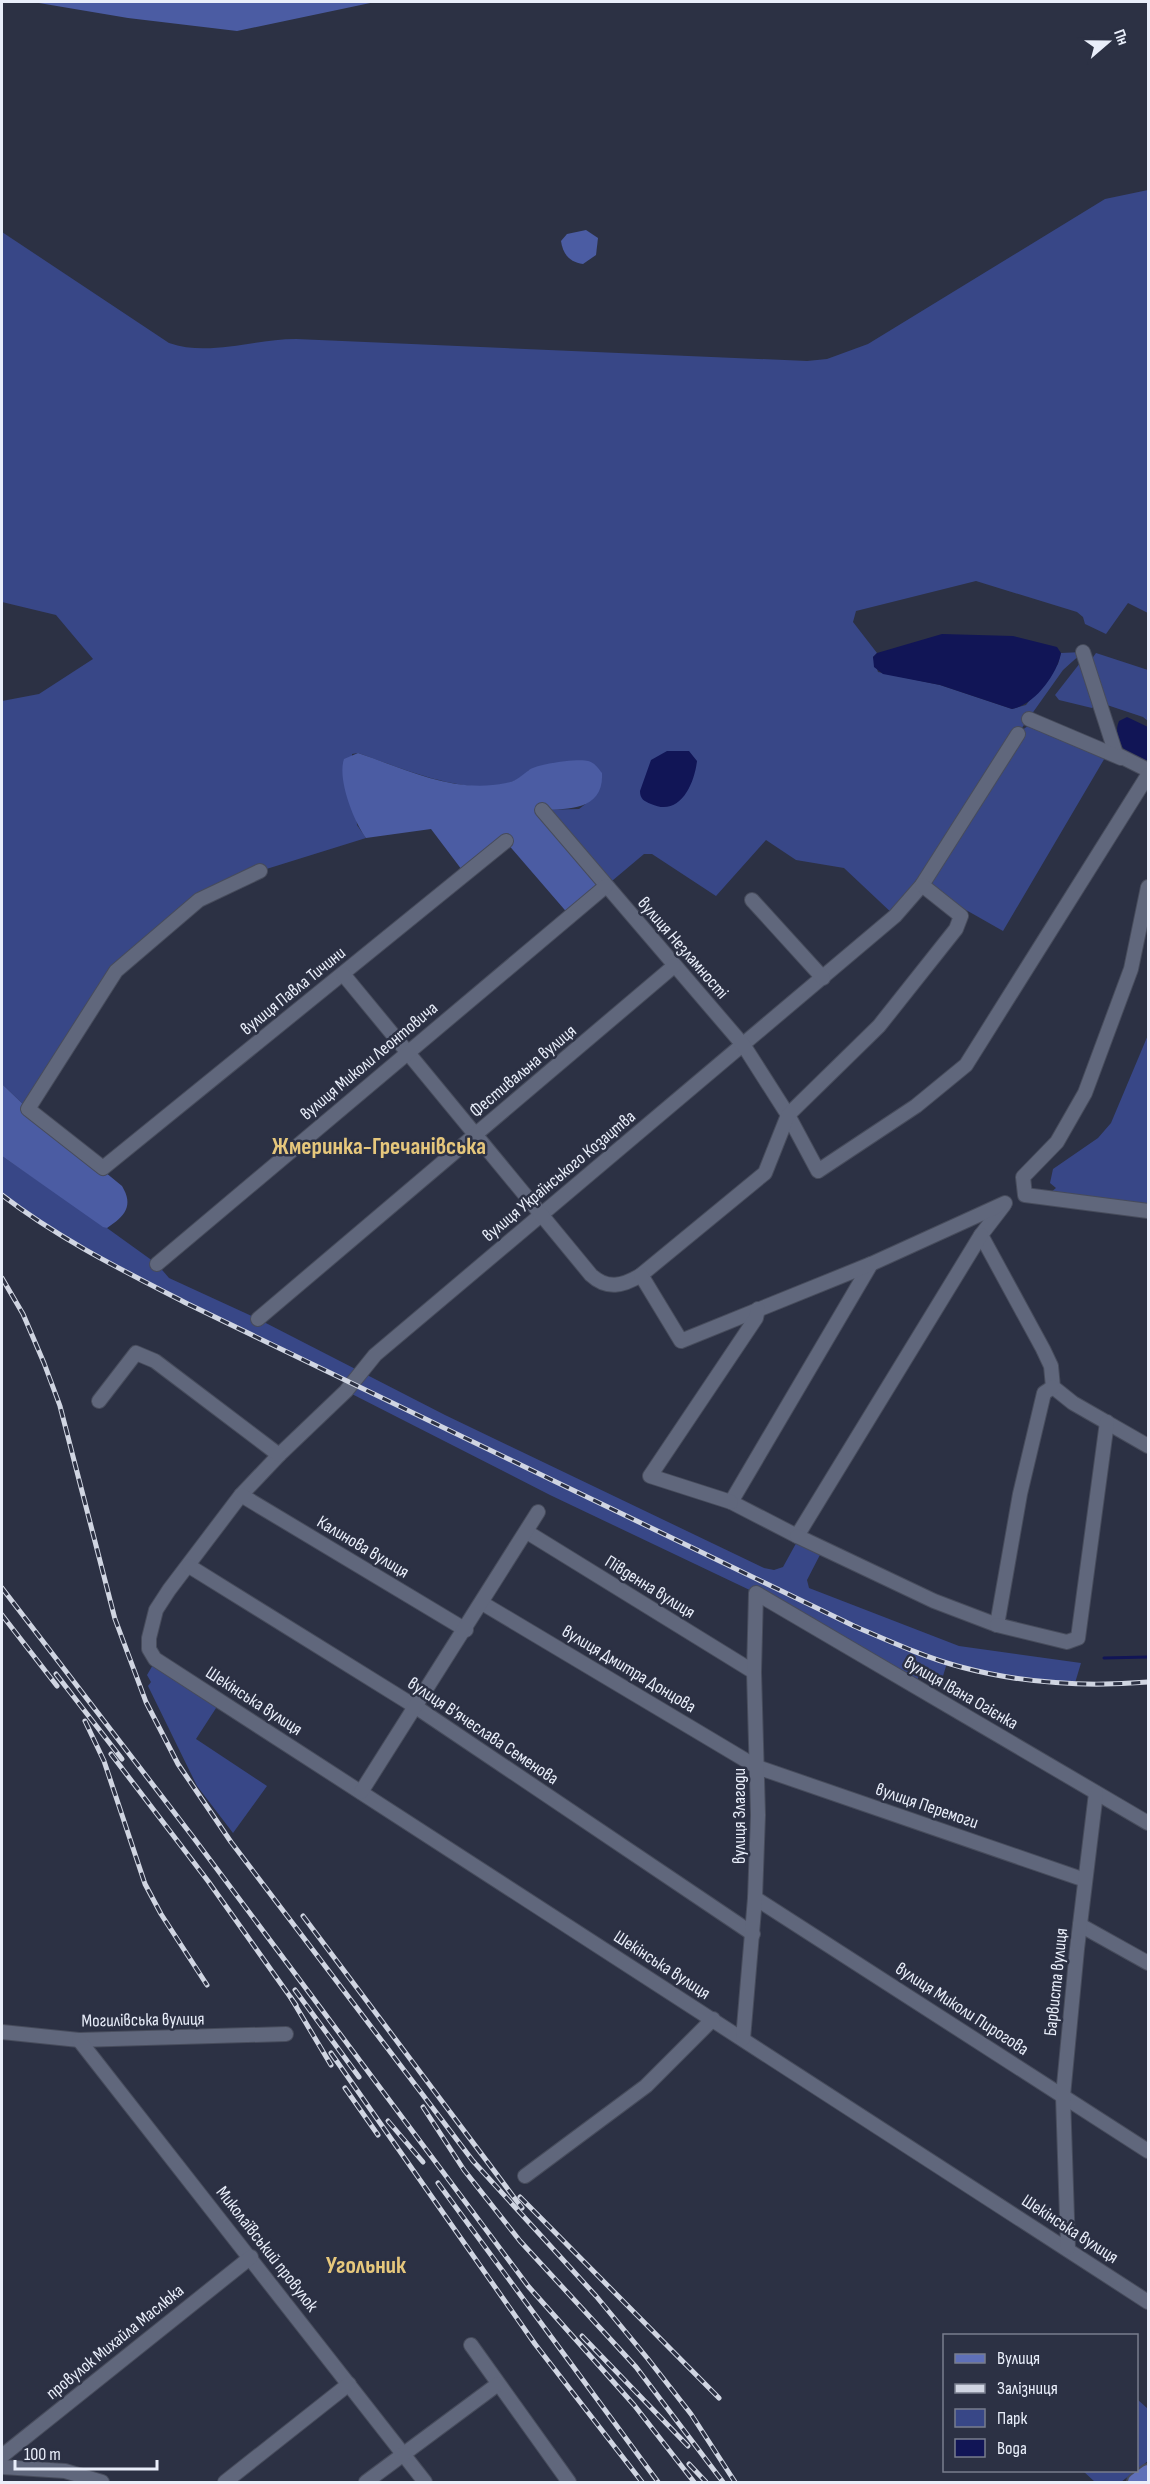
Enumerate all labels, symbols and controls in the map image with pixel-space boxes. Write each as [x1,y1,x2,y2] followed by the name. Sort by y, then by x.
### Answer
[1078,12,1138,72] north arrow
[1109,27,1132,48] text: Пн
[633,893,733,1003] street label: вулиця Незламності
[236,942,350,1040] street label: вулиця Павла Тичини
[296,997,442,1125] street label: вулиця Миколи Леонтовича
[465,1020,581,1122] street label: Фестивальна вулиця
[478,1106,640,1246] street label: вулиця Українського Козацтва
[272,1132,486,1161] district label: Жмеринка-Гречанівська
[313,1511,413,1583] street label: Калинова вулиця
[601,1551,699,1623] street label: Південна вулиця
[558,1621,700,1717] street label: вулиця Дмитра Донцова
[900,1652,1022,1734] street label: вулиця Івана Огієнка
[202,1662,306,1740] street label: Шекінська вулиця
[404,1673,562,1789] street label: вулиця В'ячеслава Семенова
[729,1768,750,1864] street label: вулиця Злагоди
[873,1779,981,1833] street label: вулиця Перемоги
[610,1926,714,2004] street label: Шекінська вулиця
[1040,1927,1072,2037] street label: Барвиста вулиця
[891,1958,1033,2060] street label: вулиця Миколи Пирогова
[81,2008,205,2032] street label: Могилівська вулиця
[212,2182,323,2316] street label: Миколаївський провулок
[1018,2190,1122,2268] street label: Шекінська вулиця
[326,2251,407,2280] district label: Угольник
[42,2280,188,2404] street label: провулок Михайла Маслюка
[943,2334,1138,2472] legend
[997,2348,1040,2369] text: Вулиця
[997,2378,1058,2399] text: Залізниця
[997,2408,1028,2429] text: Парк
[15,2433,158,2471] scale bar
[997,2438,1027,2459] text: Вода
[24,2444,61,2465] text: 100 m

